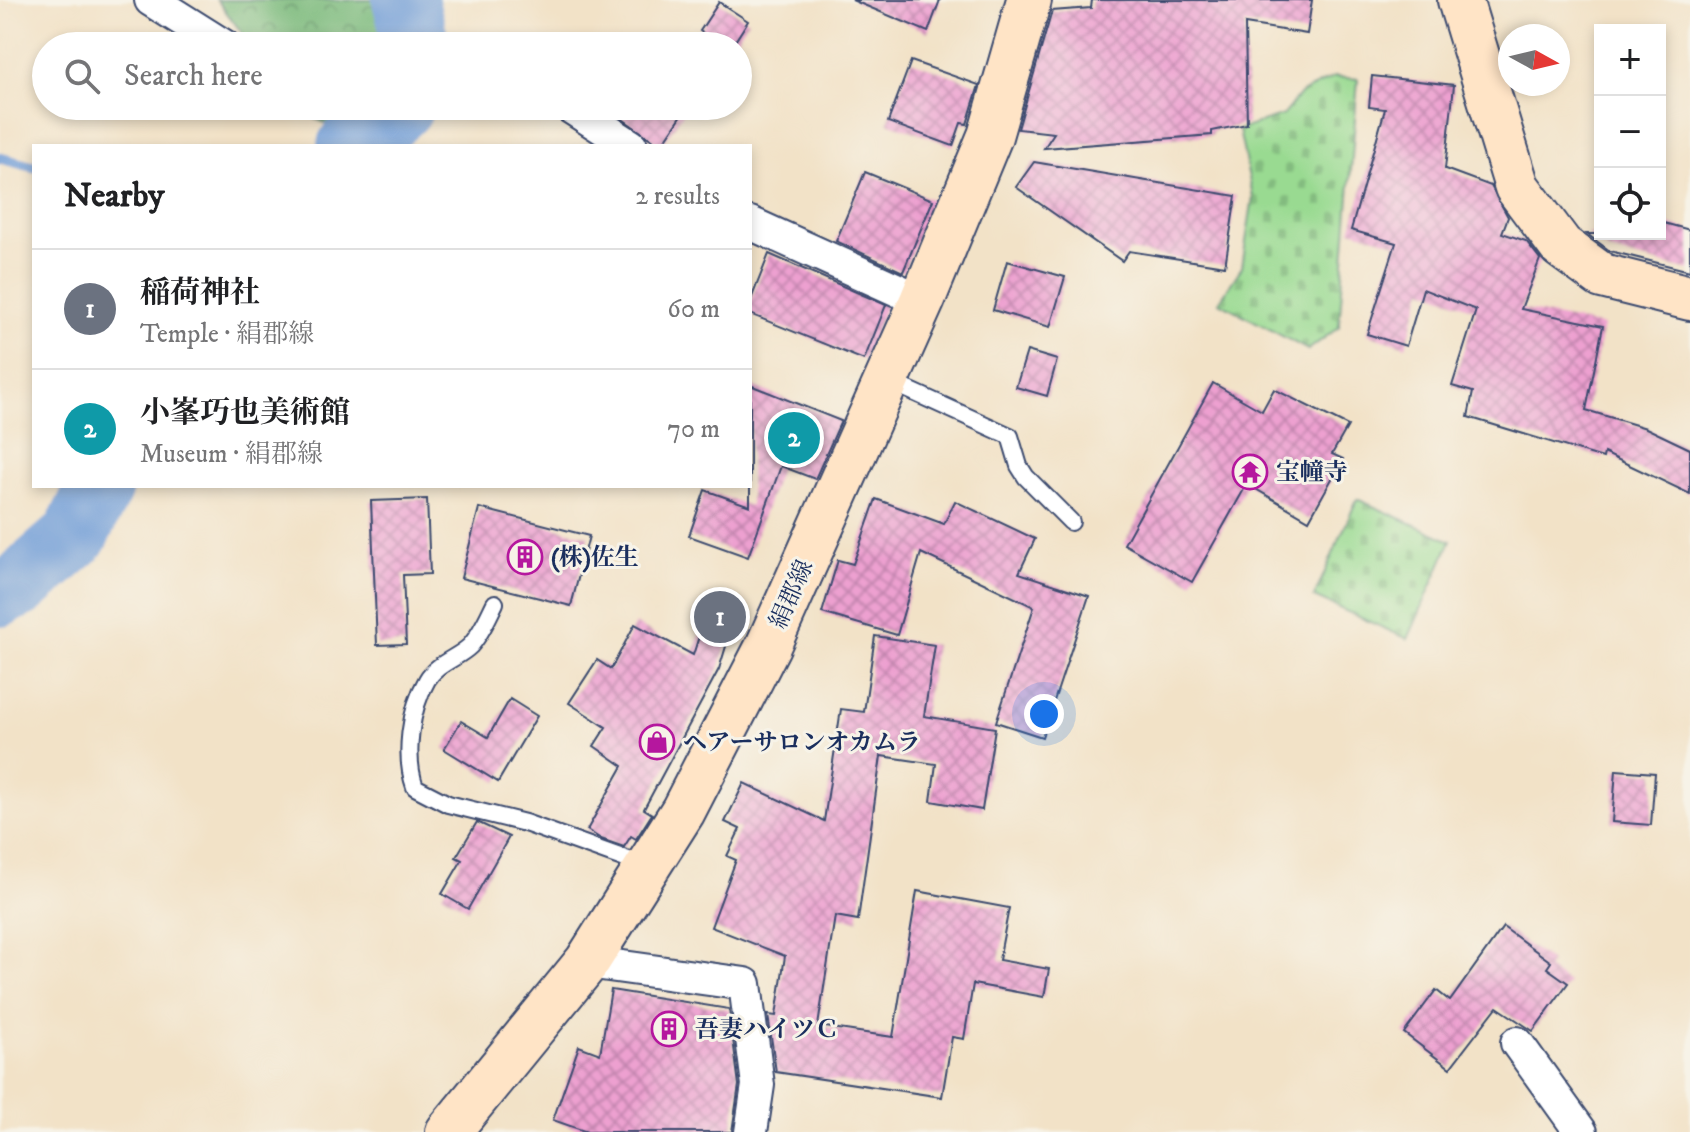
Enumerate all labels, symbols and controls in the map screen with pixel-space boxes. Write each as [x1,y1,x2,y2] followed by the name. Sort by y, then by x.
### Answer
[1498,24,1570,96] north arrow
[1594,24,1666,240] map controls
[1594,24,1666,96] button: +
[32,32,752,120] search box
[60,54,104,98] icon: search
[124,58,263,95] text: Search here
[1594,96,1666,168] button: −
[1594,168,1666,240] button: locate
[64,175,165,217] text: Nearby
[635,180,720,213] text: 2 results
[140,275,260,312] text: 稲荷神社
[85,293,95,326] text: 1
[667,293,720,326] text: 60 m
[140,318,314,351] text: Temple · 絹郡線
[140,395,350,432] text: 小峯巧也美術館
[768,408,820,468] pin: 2
[84,413,96,446] text: 2
[667,413,720,446] text: 70 m
[140,438,323,471] text: Museum · 絹郡線
[1231,453,1269,491] temple icon: 宝幢寺
[1276,458,1348,488] place label: 宝幢寺
[506,538,544,576] building icon: (株)佐生
[551,543,639,573] place label: (株)佐生
[764,555,820,633] street label: 絹郡線
[694,587,746,647] pin: 1
[1024,694,1064,734] your location
[638,723,676,761] shop icon: ヘアーサロンオカムラ
[683,728,921,758] place label: ヘアーサロンオカムラ
[650,1010,688,1048] building icon: 吾妻ハイツＣ
[695,1015,839,1045] place label: 吾妻ハイツＣ

